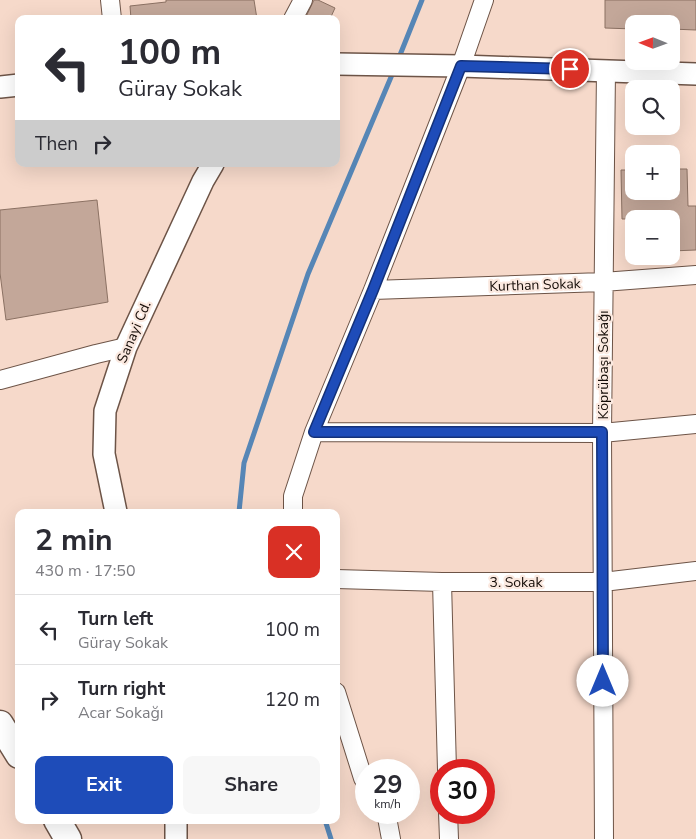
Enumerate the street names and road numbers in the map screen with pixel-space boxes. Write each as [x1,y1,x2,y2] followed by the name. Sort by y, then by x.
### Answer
[489,274,582,296] street label: Kurthan Sokak
[112,298,156,366] street label: Sanayi Cd.
[594,311,613,419] street label: Köprübaşı Sokağı
[490,573,543,592] street label: 3. Sokak

